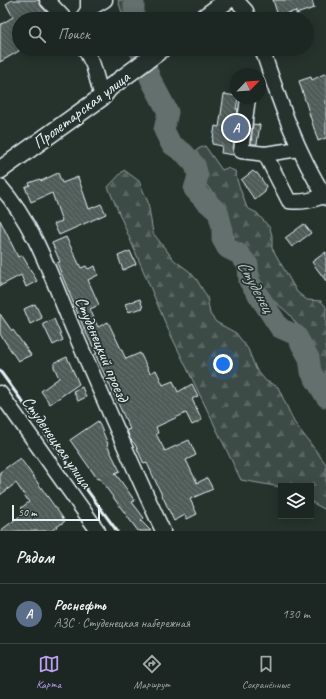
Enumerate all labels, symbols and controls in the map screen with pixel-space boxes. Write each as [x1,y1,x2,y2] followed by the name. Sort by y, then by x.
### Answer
[12,12,314,56] search box
[26,23,48,45] icon: search
[58,25,90,44] text: Поиск
[28,66,135,153] street label: Пролетарская улица
[230,68,266,104] north arrow
[223,113,249,143] pin: A
[233,256,280,318] water label: Студенец
[70,293,134,407] street label: Студенецкий проезд
[213,354,233,374] your location
[18,392,97,493] street label: Студенецкая улица
[278,483,314,519] map controls
[278,483,314,519] button: layers
[12,503,100,522] scale bar
[18,505,37,519] text: 50 m
[16,547,54,568] text: Рядом
[54,596,106,615] text: Роснефть
[26,606,32,622] text: A
[282,606,310,622] text: 130 m
[54,615,190,631] text: АЗС · Студенецкая набережная
[36,653,61,691] tab: Карта
[134,653,170,691] tab: Маршрут
[242,653,290,691] tab: Сохранённые

